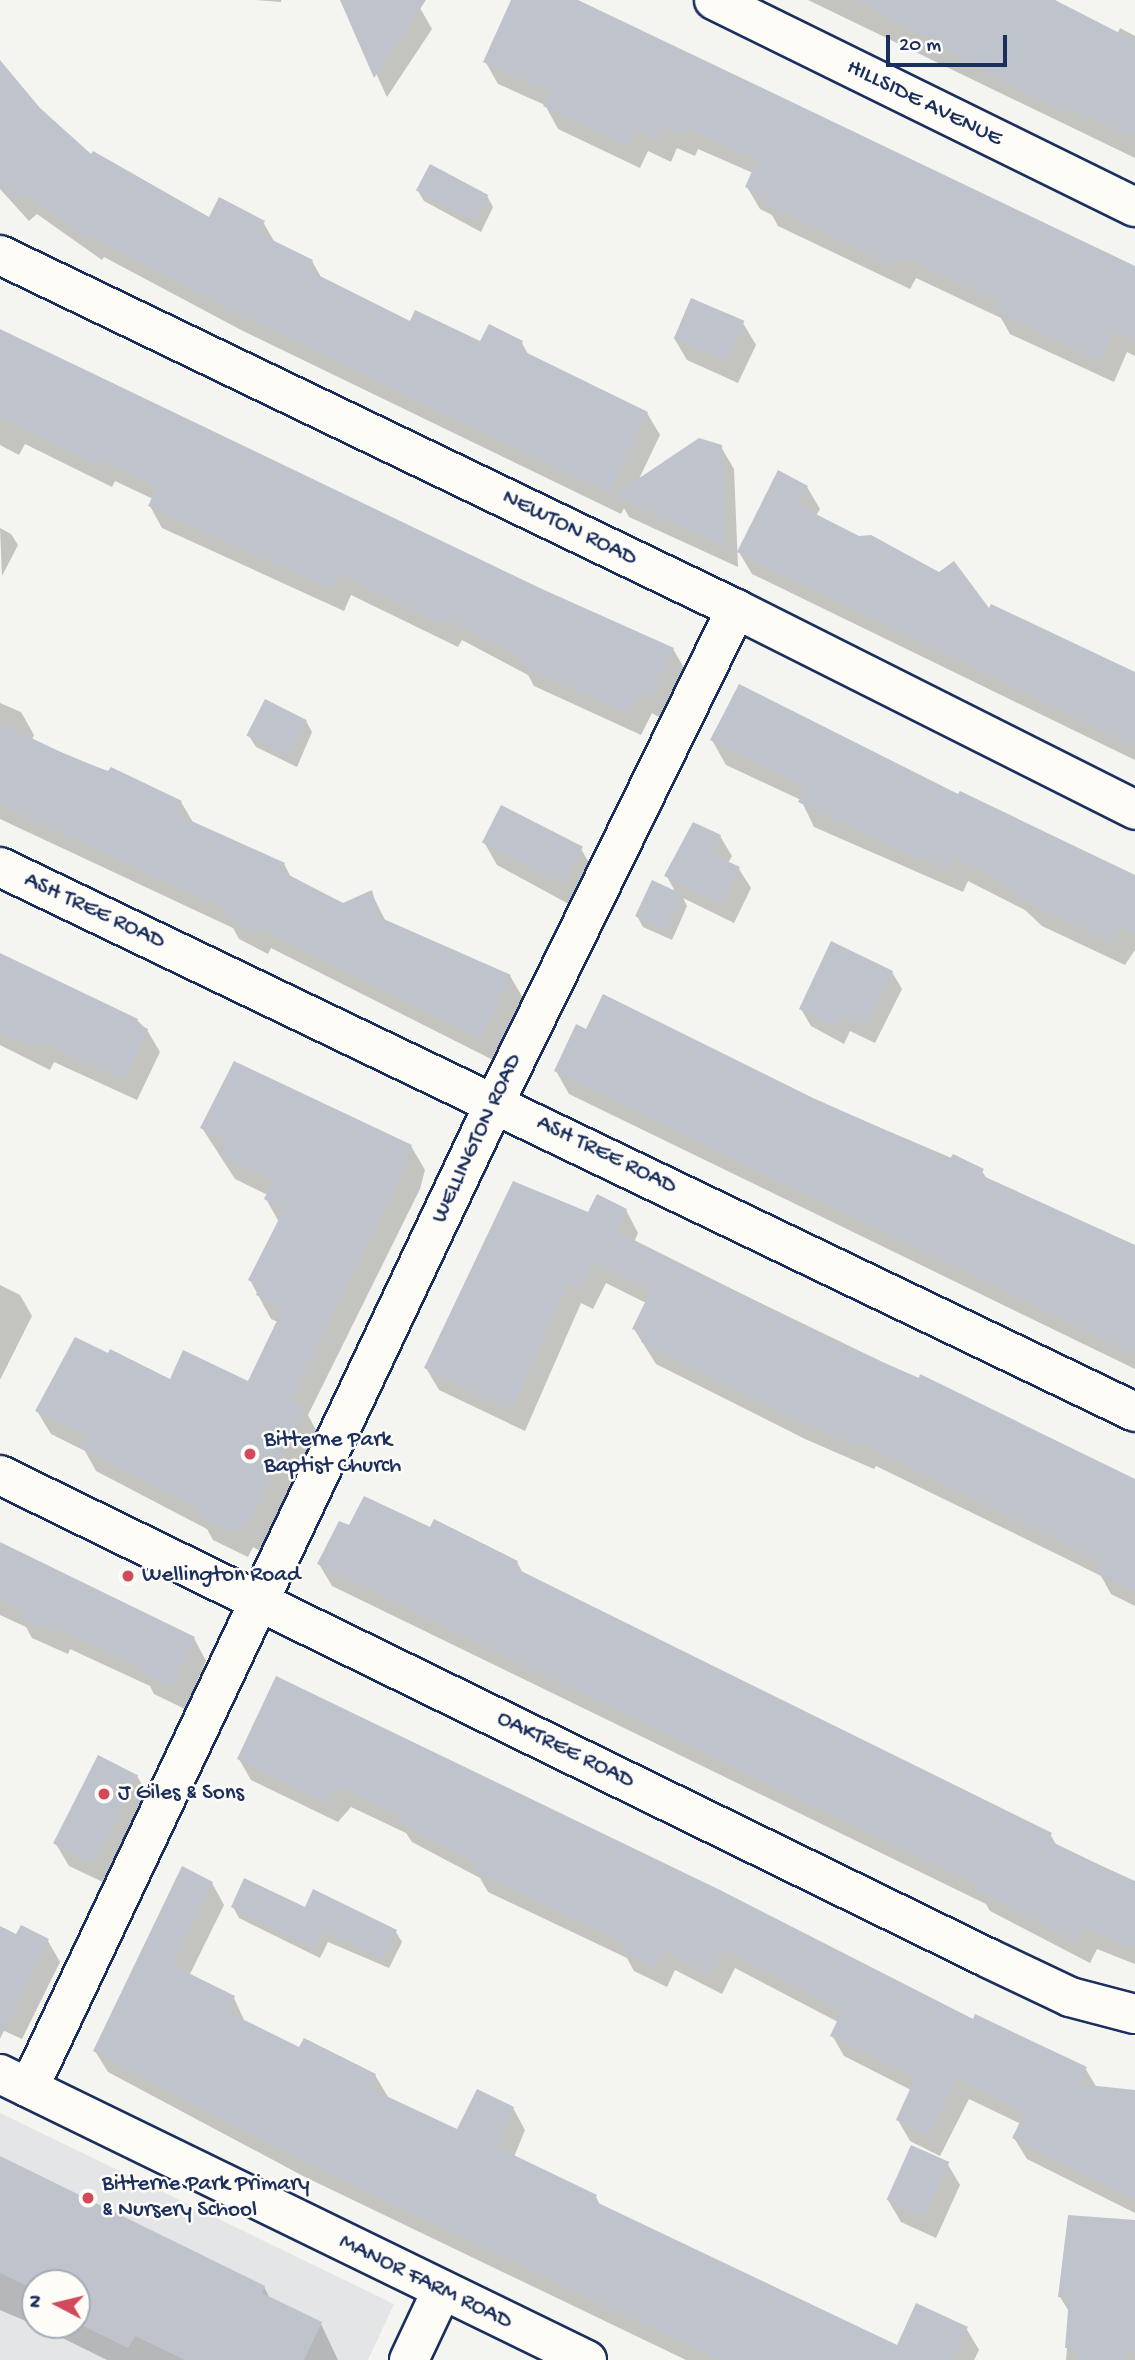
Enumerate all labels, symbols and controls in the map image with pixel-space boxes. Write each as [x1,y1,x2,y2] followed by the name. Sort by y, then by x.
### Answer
[890,21,1011,65] scale bar
[899,34,941,59] text: 20 m
[842,54,1006,154] street label: HILLSIDE AVENUE
[497,484,641,574] street label: NEWTON ROAD
[19,867,169,957] street label: ASH TREE ROAD
[427,1050,529,1228] street label: WELLINGTON ROAD
[532,1110,680,1202] street label: ASH TREE ROAD
[264,1427,401,1481] place label: Bitterne Park Baptist Church
[242,1446,258,1462] marker: Bitterne Park Baptist Church
[142,1562,300,1590] place label: Wellington Road
[120,1568,136,1584] marker: Wellington Road
[492,1706,638,1796] street label: OAKTREE ROAD
[118,1780,244,1808] place label: J Giles & Sons
[96,1786,112,1802] marker: J Giles & Sons
[102,2171,309,2225] place label: Bitterne Park Primary & Nursery School
[80,2190,96,2206] marker: Bitterne Park Primary & Nursery School
[334,2229,516,2337] street label: MANOR FARM ROAD
[21,2269,91,2339] north arrow
[24,2294,49,2309] text: N

